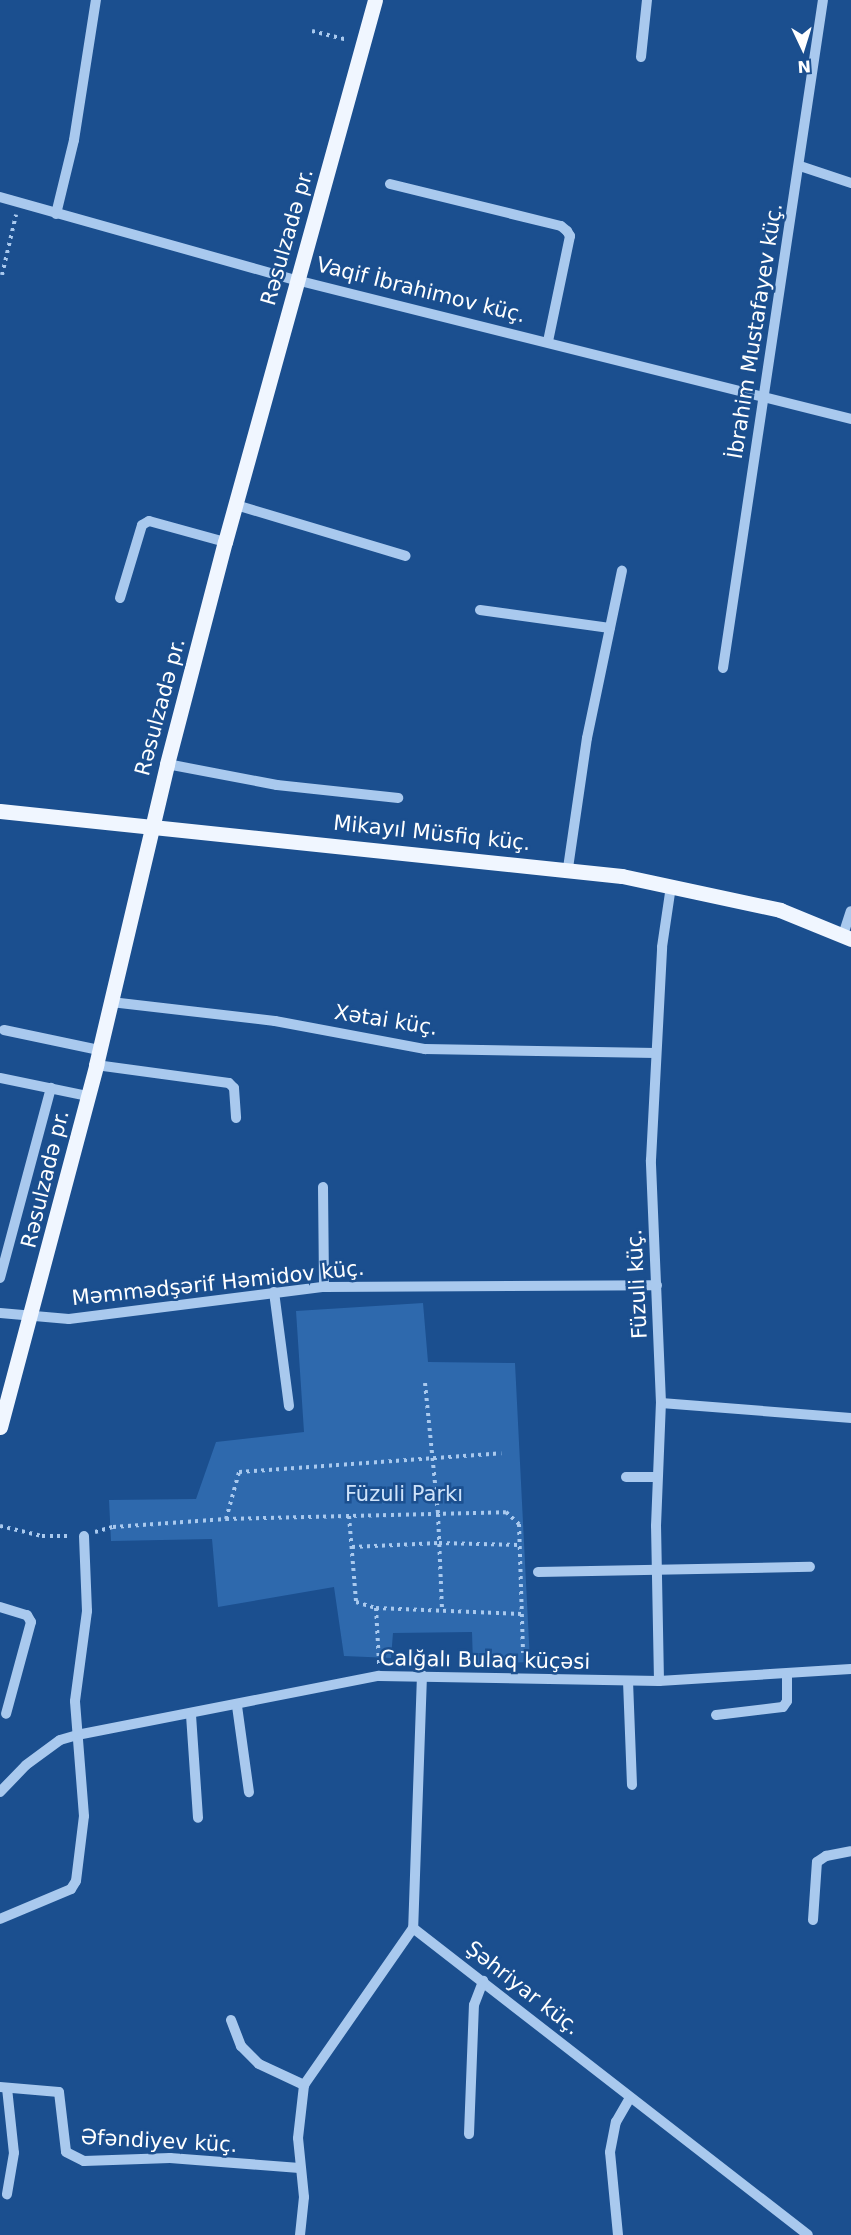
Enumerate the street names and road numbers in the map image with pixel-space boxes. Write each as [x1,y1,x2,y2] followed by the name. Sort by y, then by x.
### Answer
[255,166,319,308] street label: Rəsulzadə pr.
[722,201,788,461] street label: İbrahim Mustafayev küç.
[314,252,528,328] street label: Vaqif İbrahimov küç.
[130,636,190,778] street label: Rəsulzadə pr.
[332,810,532,856] street label: Mikayıl Müsfiq küç.
[333,999,439,1041] street label: Xətai küç.
[16,1107,74,1251] street label: Rəsulzadə pr.
[622,1228,652,1340] street label: Füzuli küç.
[71,1255,365,1311] street label: Məmmədşərif Həmidov küç.
[380,1646,590,1674] street label: Calğalı Bulaq küçəsi
[461,1936,585,2040] street label: Şəhriyar küç.
[80,2124,238,2158] street label: Əfəndiyev küç.

